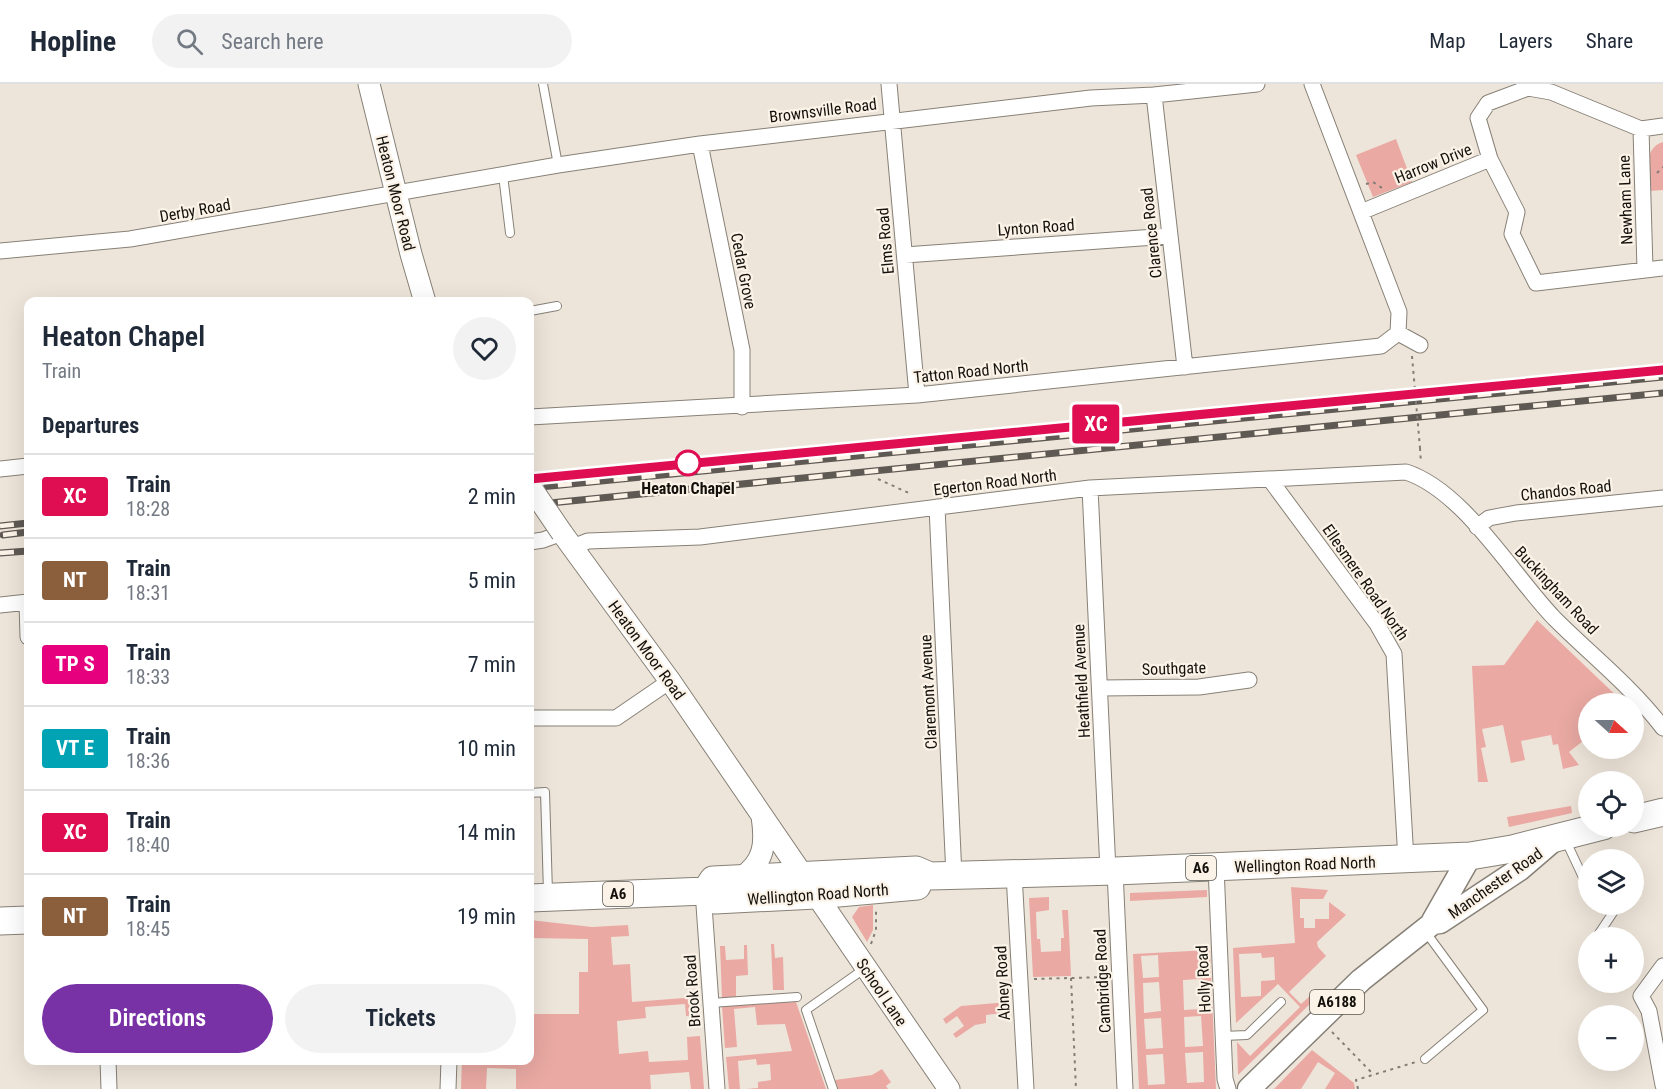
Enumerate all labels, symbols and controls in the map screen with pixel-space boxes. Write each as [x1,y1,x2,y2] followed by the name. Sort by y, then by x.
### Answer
[152,14,572,68] search box
[30,25,116,58] text: Hopline
[173,25,206,58] icon: search
[221,29,324,54] text: Search here
[1429,29,1466,53] text: Map
[1499,29,1553,53] text: Layers
[1586,29,1633,53] text: Share
[768,94,878,127] street label: Brownsville Road
[372,134,419,253] street label: Heaton Moor Road
[1392,139,1474,187] street label: Harrow Drive
[1614,155,1637,245] street label: Newham Lane
[1137,187,1166,279] street label: Clarence Road
[158,195,232,226] street label: Derby Road
[873,207,898,275] street label: Elms Road
[997,215,1075,240] street label: Lynton Road
[727,231,760,311] street label: Cedar Grove
[453,317,516,380] button: heart
[42,320,205,353] text: Heaton Chapel
[913,356,1029,387] street label: Tatton Road North
[42,359,81,383] text: Train
[1069,404,1123,444] line badge: XC
[1084,412,1108,436] text: XC
[42,413,139,438] text: Departures
[675,450,701,476] marker: Heaton Chapel
[932,466,1058,499] street label: Egerton Road North
[126,472,171,497] text: Train
[1520,476,1612,505] street label: Chandos Road
[641,479,735,498] place label: Heaton Chapel
[63,484,87,508] text: XC
[468,484,516,509] text: 2 min
[126,497,170,521] text: 18:28
[1319,521,1413,644] street label: Ellesmere Road North
[1511,542,1602,638] street label: Buckingham Road
[126,556,171,581] text: Train
[63,568,87,592] text: NT
[468,568,516,593] text: 5 min
[126,581,170,605] text: 18:31
[604,597,689,704] street label: Heaton Moor Road
[1069,623,1094,739] street label: Heathfield Avenue
[916,634,941,750] street label: Claremont Avenue
[126,640,171,665] text: Train
[55,652,95,676] text: TP S
[468,652,516,677] text: 7 min
[1142,658,1206,679] street label: Southgate
[126,665,170,689] text: 18:33
[1578,693,1644,759] north arrow
[1578,693,1644,1071] map controls
[126,724,171,749] text: Train
[56,736,94,760] text: VT E
[457,736,516,761] text: 10 min
[126,749,170,773] text: 18:36
[1578,771,1644,837] button: locate
[126,808,171,833] text: Train
[63,820,87,844] text: XC
[457,820,516,845] text: 14 min
[126,833,170,857] text: 18:40
[1445,844,1546,923] street label: Manchester Road
[1578,849,1644,915] button: layers
[1234,853,1376,876] street label: Wellington Road North
[1186,856,1216,880] road number: A6
[747,880,889,909] street label: Wellington Road North
[603,882,633,906] road number: A6
[126,892,171,917] text: Train
[63,904,87,928] text: NT
[457,904,516,929] text: 19 min
[126,917,170,941] text: 18:45
[1578,927,1644,993] button: +
[1090,928,1115,1034] street label: Cambridge Road
[991,945,1014,1021] street label: Abney Road
[1192,945,1215,1013] street label: Holly Road
[680,954,705,1028] street label: Brook Road
[852,955,911,1030] street label: School Lane
[42,984,273,1053] button: Directions
[285,984,516,1053] button: Tickets
[1310,990,1364,1014] road number: A6188
[1578,1005,1644,1071] button: −

